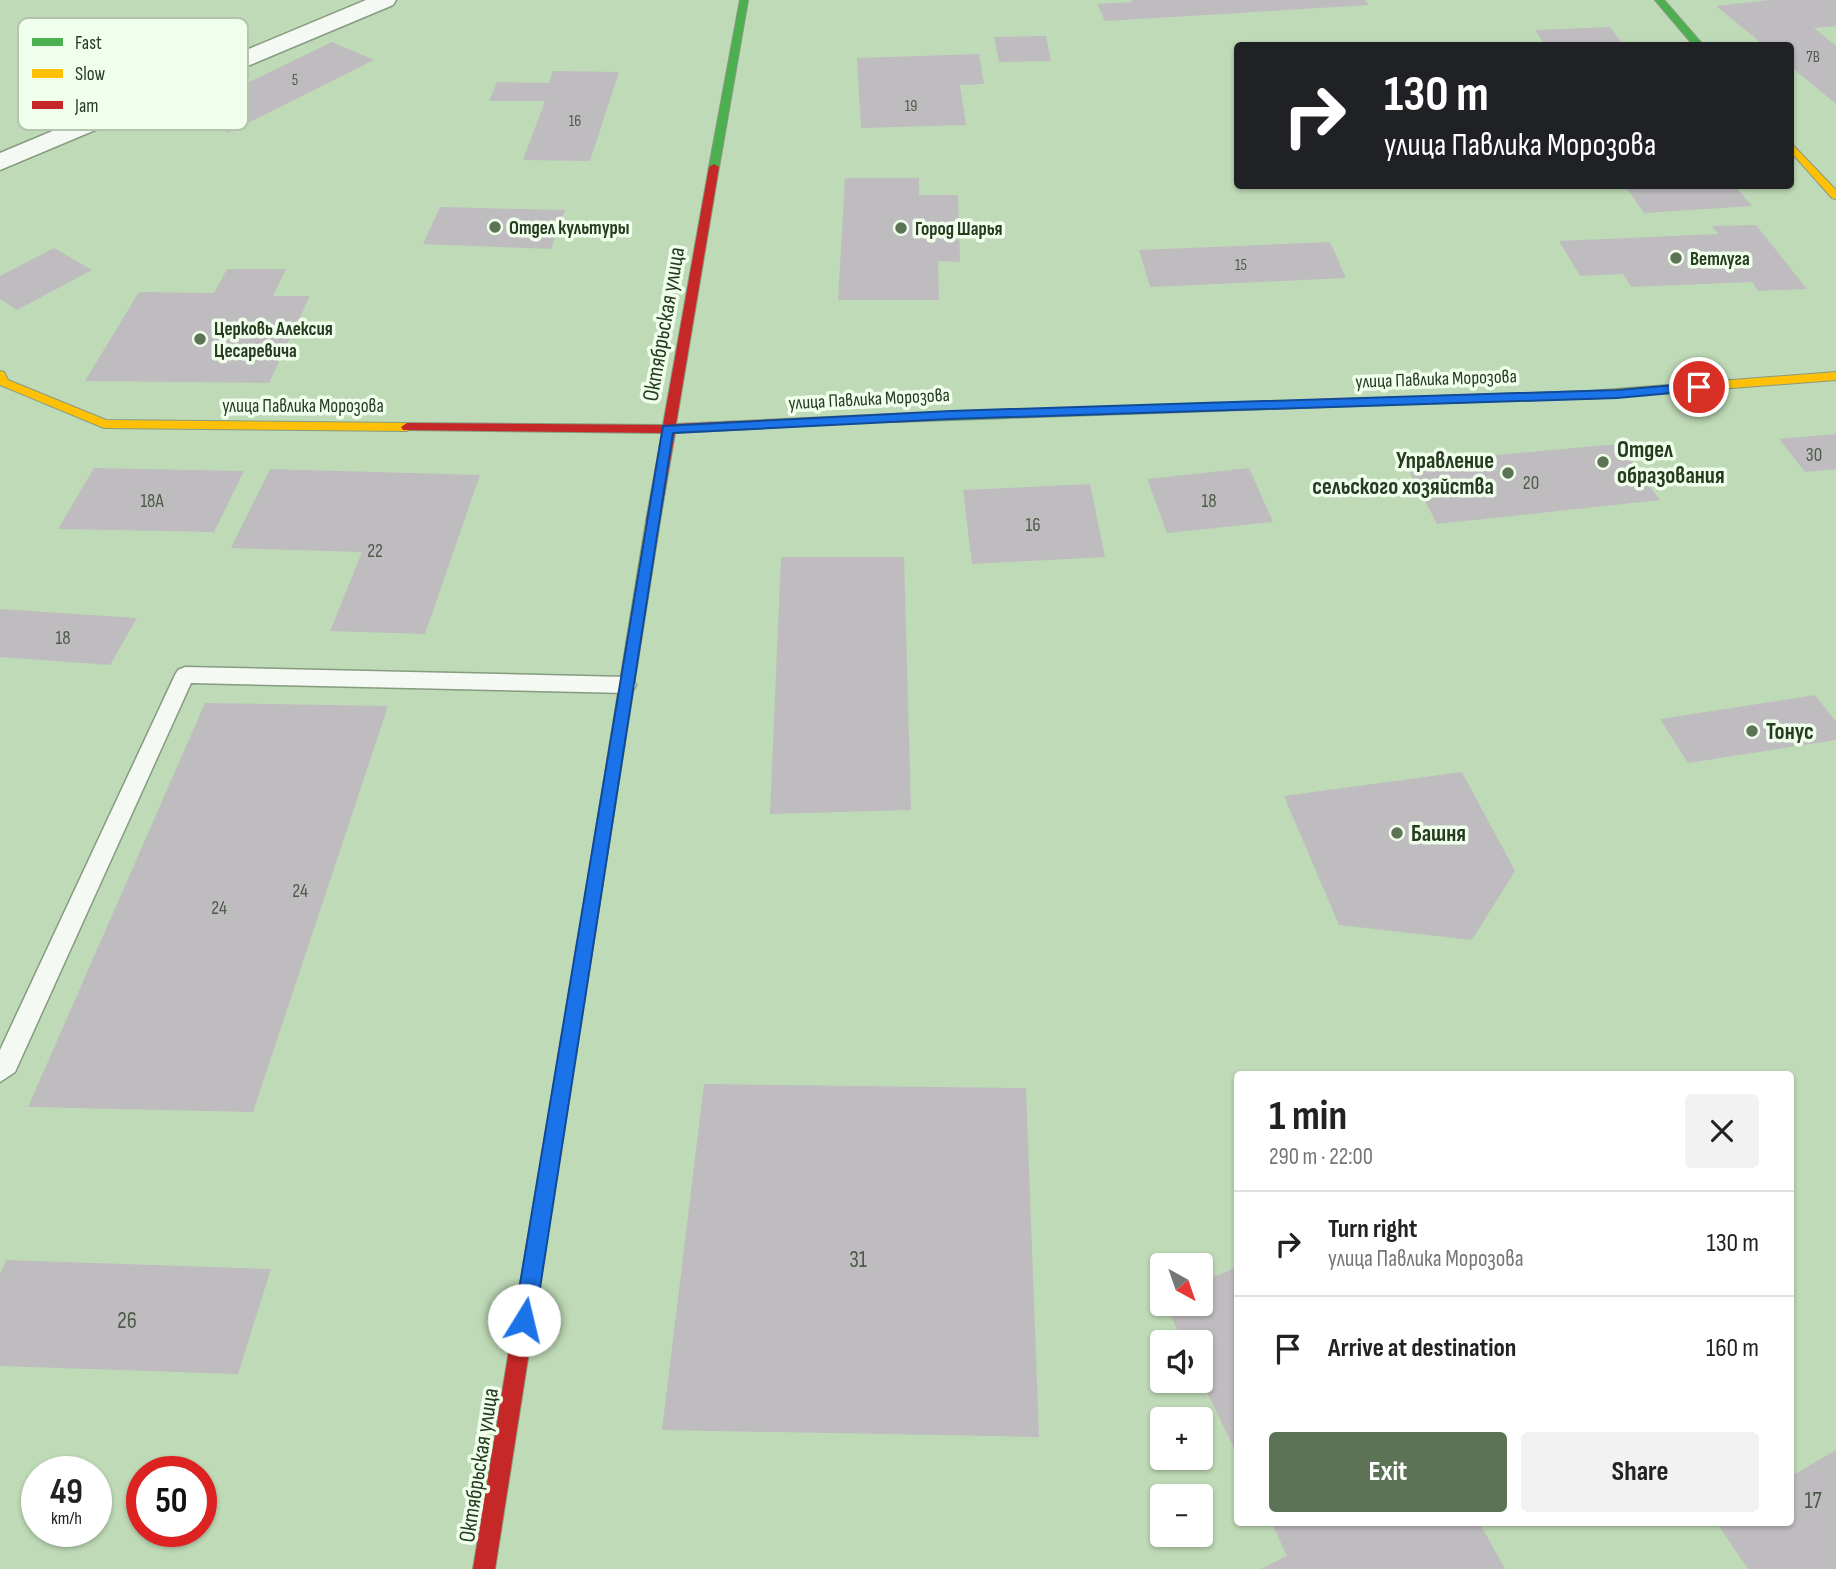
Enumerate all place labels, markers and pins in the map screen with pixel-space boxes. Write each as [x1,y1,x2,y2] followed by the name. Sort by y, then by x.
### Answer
[509,217,629,240] place label: Отдел культуры
[915,218,1003,241] place label: Город Шарья
[487,219,503,235] marker: Отдел культуры
[893,220,909,236] marker: Город Шарья
[1690,248,1750,271] place label: Ветлуга
[1668,250,1684,266] marker: Ветлуга
[214,318,333,363] place label: Церковь Алексия Цесаревича
[192,331,208,347] marker: Церковь Алексия Цесаревича
[1669,357,1729,417] pin
[1617,436,1725,490] place label: Отдел образования
[1312,447,1494,501] place label: Управление сельского хозяйства
[1595,454,1611,470] marker: Отдел образования
[1500,465,1516,481] marker: Управление сельского хозяйства
[1766,718,1814,746] place label: Тонус
[1744,723,1760,739] marker: Тонус
[1411,820,1466,848] place label: Башня
[1389,825,1405,841] marker: Башня

